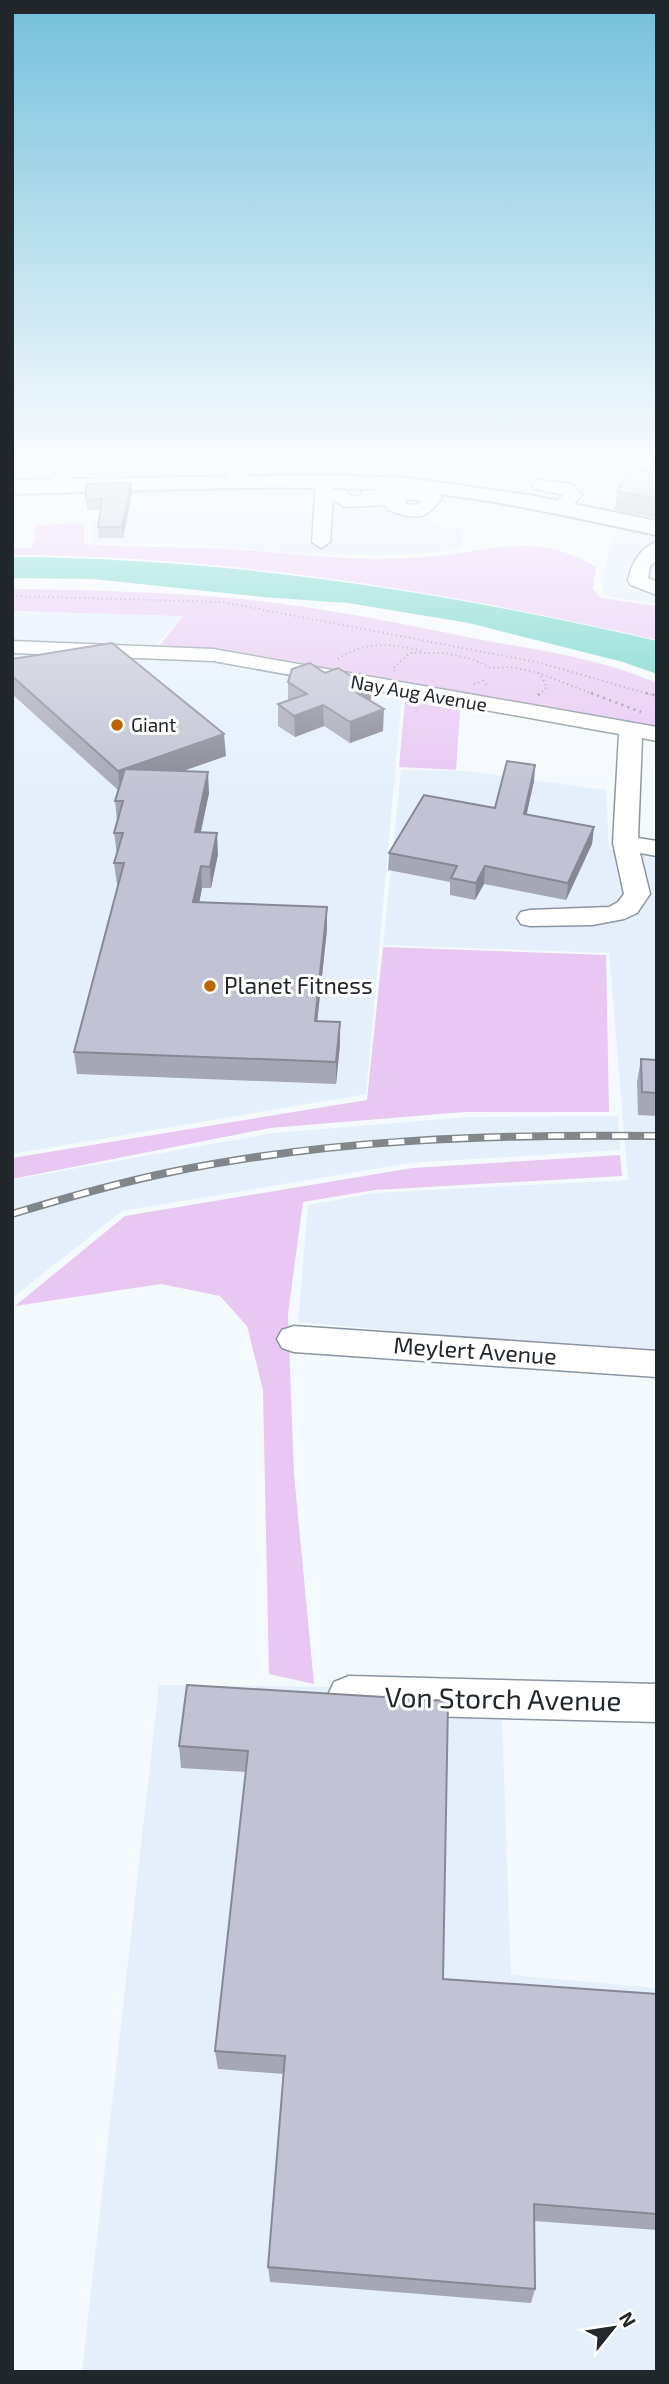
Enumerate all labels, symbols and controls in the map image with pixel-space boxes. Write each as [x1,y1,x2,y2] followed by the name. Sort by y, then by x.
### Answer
[349,669,489,716] street label: Nay Aug Avenue
[131,713,176,736] place label: Giant
[109,717,125,733] marker: Giant
[224,971,373,999] place label: Planet Fitness
[202,978,218,994] marker: Planet Fitness
[393,1330,558,1370] street label: Meylert Avenue
[384,1679,622,1717] street label: Von Storch Avenue
[578,2293,648,2363] north arrow
[615,2308,642,2331] text: N

